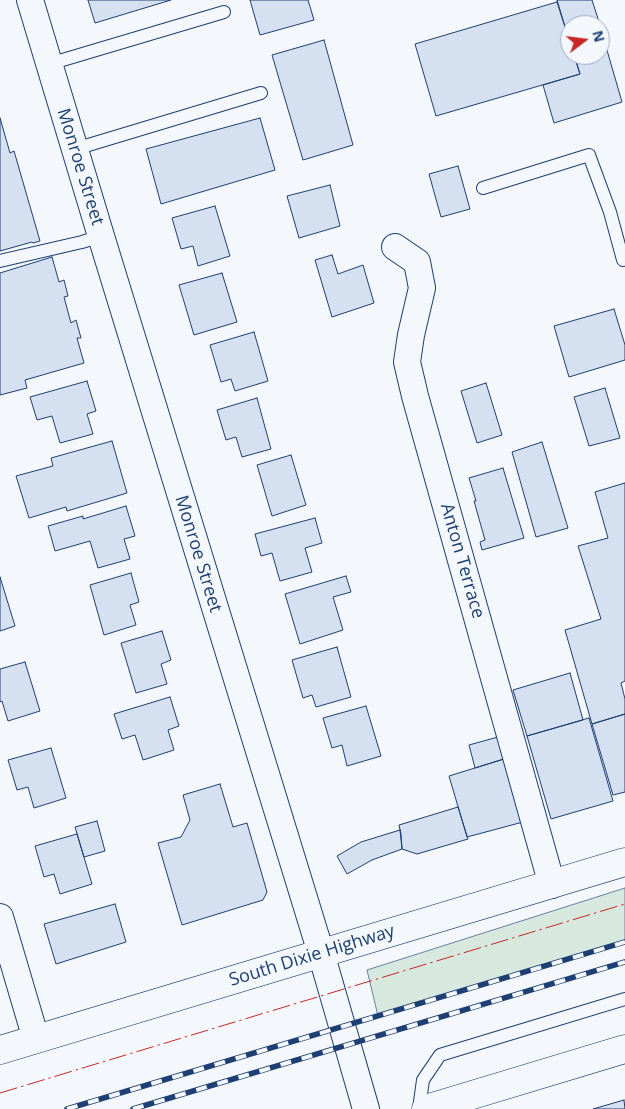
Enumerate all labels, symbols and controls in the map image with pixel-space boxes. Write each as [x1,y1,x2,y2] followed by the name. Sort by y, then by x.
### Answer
[560,15,610,65] north arrow
[588,28,610,44] text: N
[52,106,108,228] street label: Monroe Street
[170,493,226,615] street label: Monroe Street
[435,501,489,621] street label: Anton Terrace
[227,921,397,991] street label: South Dixie Highway

